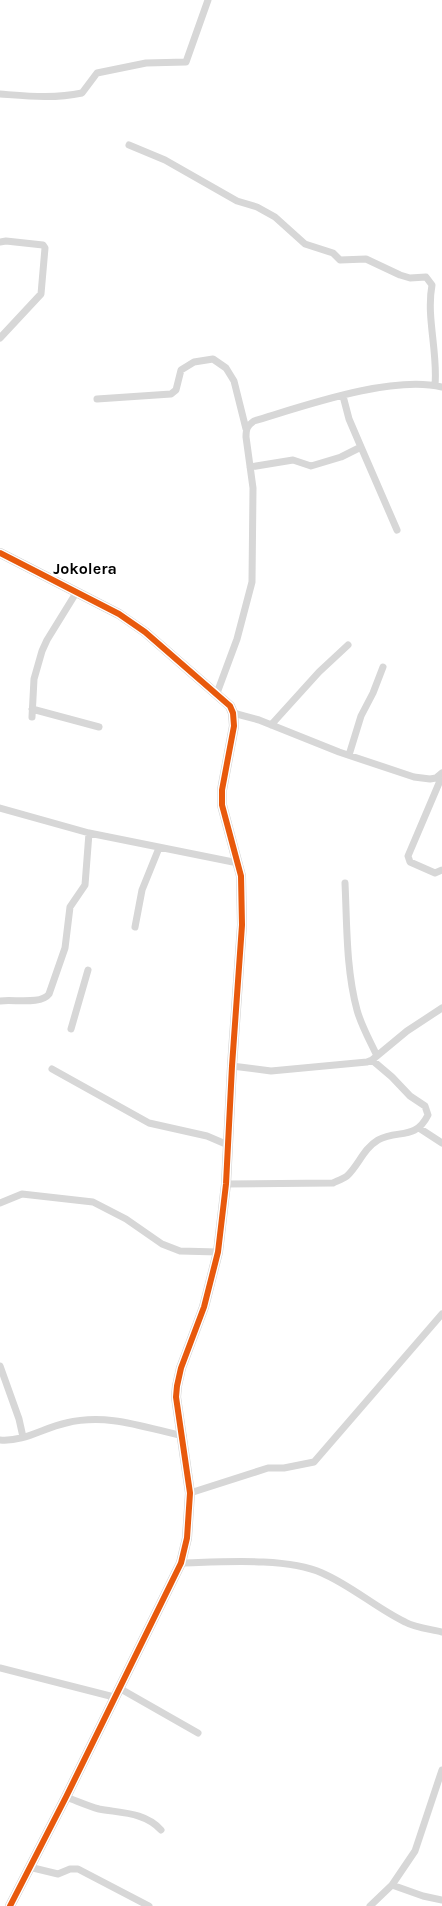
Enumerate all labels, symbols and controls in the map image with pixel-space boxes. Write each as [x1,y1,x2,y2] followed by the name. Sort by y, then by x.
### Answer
[53,559,117,578] district label: Jokolera

